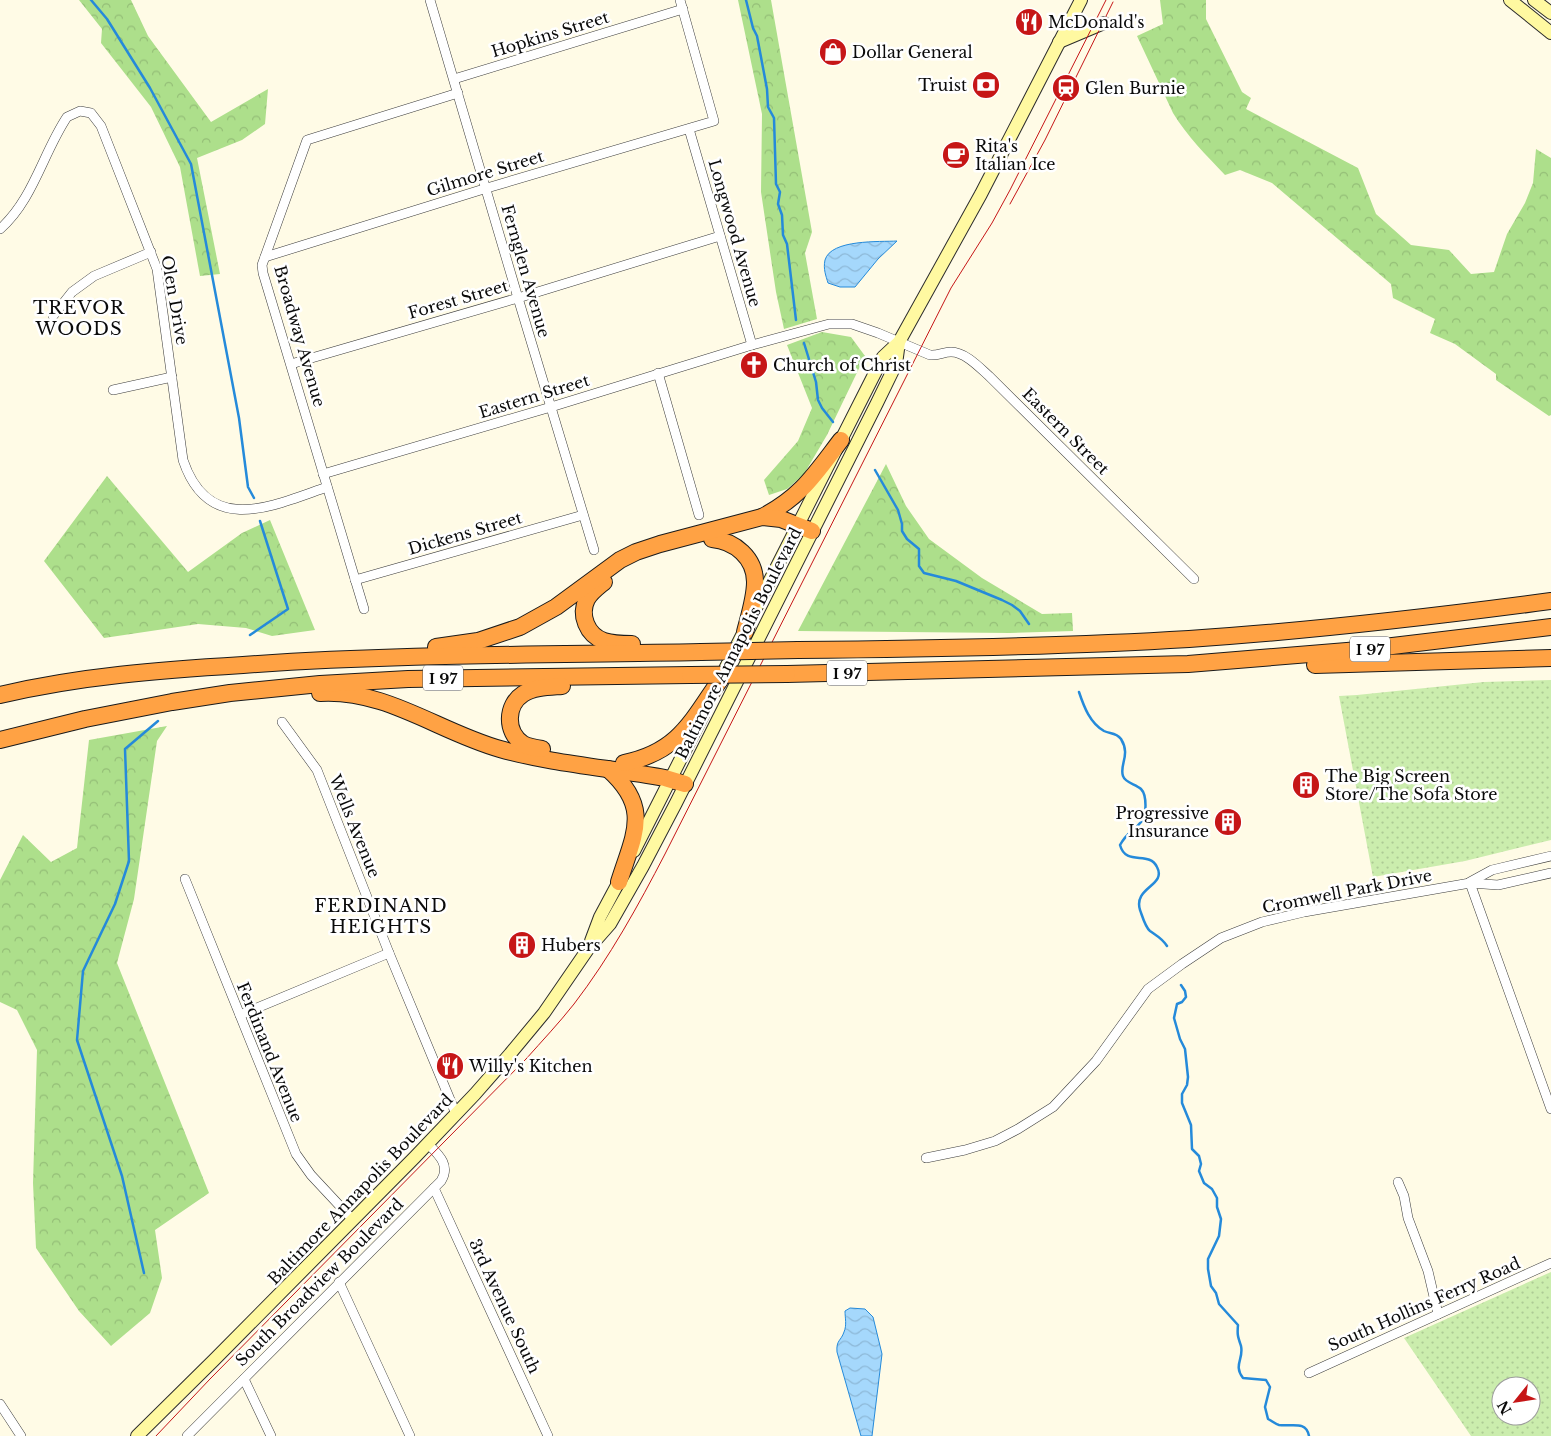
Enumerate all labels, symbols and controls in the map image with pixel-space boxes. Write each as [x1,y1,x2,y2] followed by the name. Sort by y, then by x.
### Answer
[489,7,611,61] street label: Hopkins Street
[1014,7,1044,37] restaurant icon: McDonald's
[1048,12,1145,32] place label: McDonald's
[818,37,848,67] shop icon: Dollar General
[852,42,973,62] place label: Dollar General
[971,70,1001,100] bank icon: Truist
[1051,73,1081,103] station icon: Glen Burnie
[918,75,967,95] place label: Truist
[1085,78,1185,98] place label: Glen Burnie
[975,136,1055,174] place label: Rita's Italian Ice
[941,140,971,170] cafe icon: Rita's Italian Ice
[424,146,546,200] street label: Gilmore Street
[704,157,766,309] street label: Longwood Avenue
[497,202,555,340] street label: Fernglen Avenue
[157,254,193,346] street label: Olen Drive
[270,263,330,409] street label: Broadway Avenue
[406,275,510,323] street label: Forest Street
[33,297,125,340] district label: TREVOR WOODS
[739,350,769,380] church icon: Church of Christ
[773,355,911,375] place label: Church of Christ
[476,370,592,422] street label: Eastern Street
[1019,384,1113,478] street label: Eastern Street
[406,507,524,559] street label: Dickens Street
[671,524,805,762] street label: Baltimore Annapolis Boulevard
[1350,636,1390,662] road number: I 97
[827,660,867,686] road number: I 97
[423,666,463,690] road number: I 97
[1325,766,1497,804] place label: The Big Screen Store/The Sofa Store
[1291,770,1321,800] building icon: The Big Screen Store/The Sofa Store
[325,771,385,880] street label: Wells Avenue
[1115,803,1209,841] place label: Progressive Insurance
[1213,807,1243,837] building icon: Progressive Insurance
[1260,865,1434,917] street label: Cromwell Park Drive
[314,895,448,938] district label: FERDINAND HEIGHTS
[507,930,537,960] building icon: Hubers
[541,935,601,955] place label: Hubers
[233,979,307,1125] street label: Ferdinand Avenue
[435,1051,465,1081] restaurant icon: Willy's Kitchen
[468,1056,593,1076] place label: Willy's Kitchen
[263,1089,457,1289] street label: Baltimore Annapolis Boulevard
[231,1194,407,1370] street label: South Broadview Boulevard
[465,1236,545,1376] street label: 3rd Avenue South
[1325,1252,1523,1355] street label: South Hollins Ferry Road
[1491,1376,1541,1426] north arrow
[1494,1397,1516,1418] text: N

